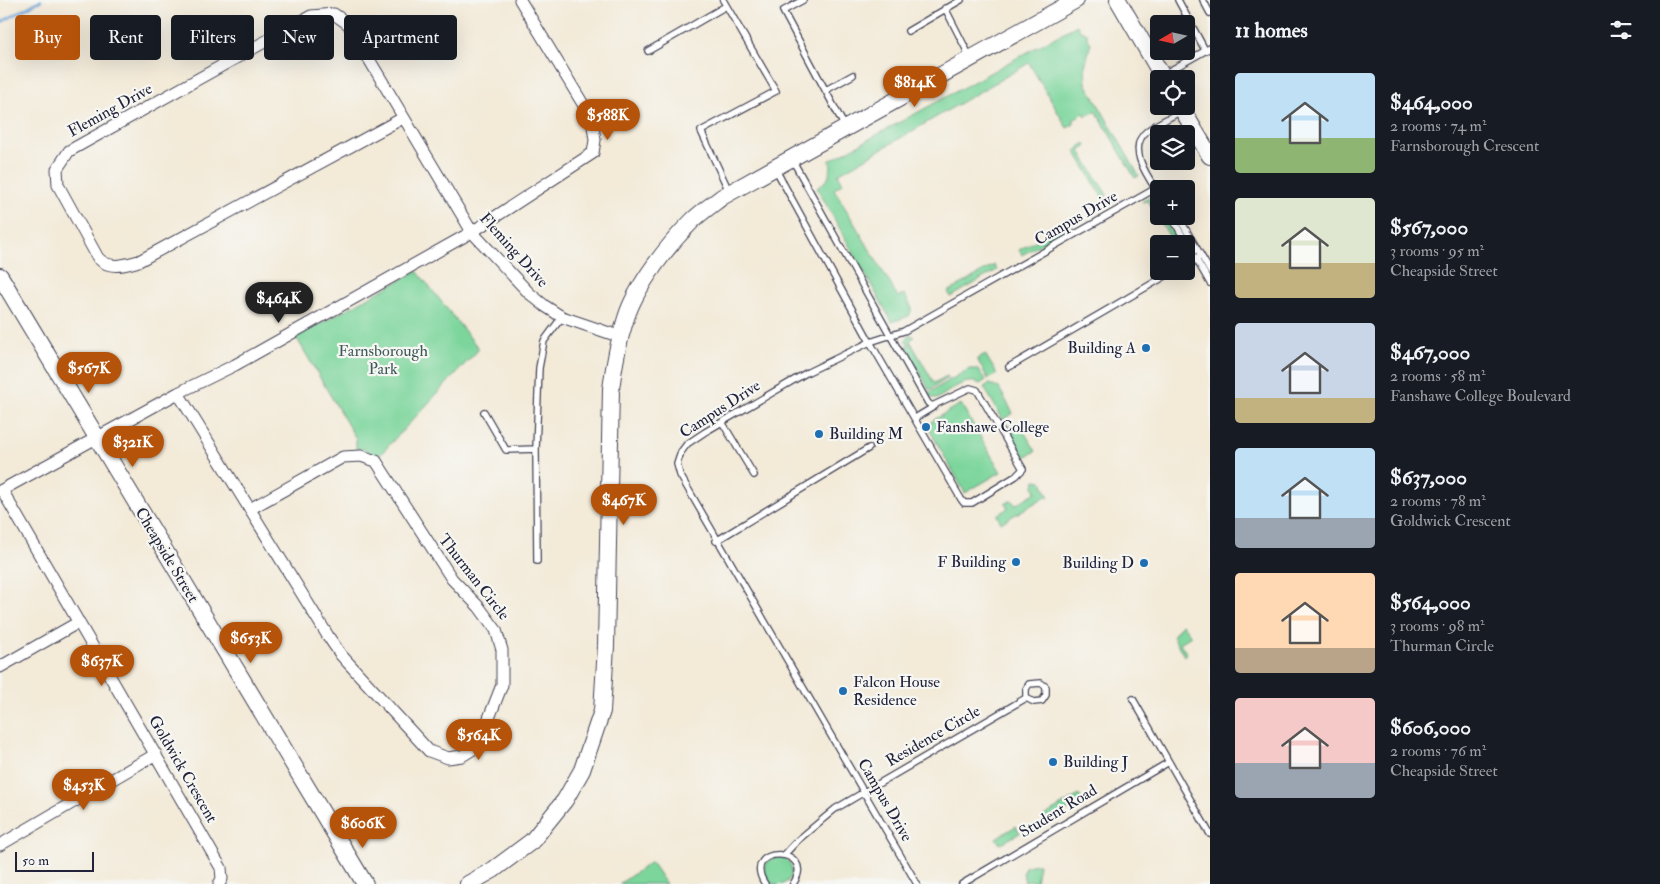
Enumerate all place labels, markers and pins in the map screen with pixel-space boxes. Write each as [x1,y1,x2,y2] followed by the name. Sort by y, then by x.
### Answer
[880,66,950,108] pin: $814K
[573,98,643,141] pin: $588K
[244,282,314,324] pin: $464K
[1067,338,1136,358] place label: Building A
[1140,342,1152,354] marker: Building A
[54,352,124,394] pin: $567K
[936,417,1050,437] place label: Fanshawe College
[920,421,932,433] marker: Fanshawe College
[829,424,903,444] place label: Building M
[98,426,168,468] pin: $321K
[813,428,825,440] marker: Building M
[589,484,659,526] pin: $467K
[937,552,1007,572] place label: F Building
[1062,553,1134,573] place label: Building D
[1010,556,1022,568] marker: F Building
[1138,557,1150,569] marker: Building D
[216,622,286,664] pin: $653K
[67,644,137,687] pin: $637K
[853,672,940,710] place label: Falcon House Residence
[837,685,849,697] marker: Falcon House Residence
[444,718,514,761] pin: $564K
[1063,752,1129,773] place label: Building J
[1047,756,1059,768] marker: Building J
[49,768,119,811] pin: $453K
[328,806,398,849] pin: $606K

